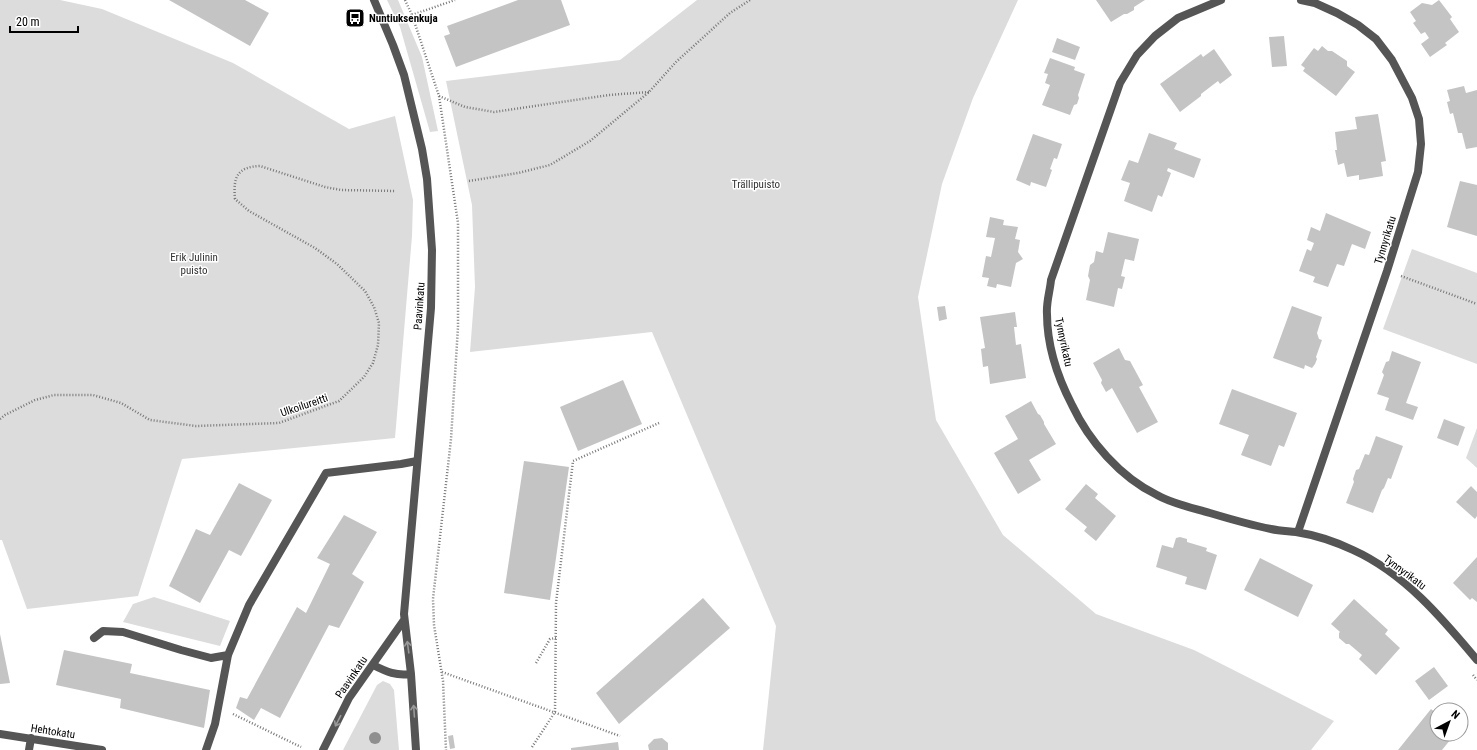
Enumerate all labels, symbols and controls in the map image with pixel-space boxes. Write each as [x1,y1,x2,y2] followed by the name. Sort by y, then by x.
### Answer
[344,7,366,29] bus stop icon: Nuntiuksenkuja
[10,8,78,34] scale bar
[369,12,438,25] place label: Nuntiuksenkuja
[16,15,40,29] text: 20 m
[732,178,781,191] park label: Trällipuisto
[1372,214,1399,266] street label: Tynnyrikatu
[170,251,218,277] park label: Erik Julinin puisto
[411,282,428,330] street label: Paavinkatu
[1052,316,1075,368] street label: Tynnyrikatu
[279,391,330,420] street label: Ulkoilureitti
[1381,552,1429,593] street label: Tynnyrikatu
[404,641,412,654] one-way arrow
[333,654,370,701] street label: Paavinkatu
[1429,702,1469,742] north arrow
[410,705,417,718] one-way arrow
[1448,708,1462,722] text: N
[333,715,341,727] one-way arrow
[30,722,76,741] street label: Hehtokatu

